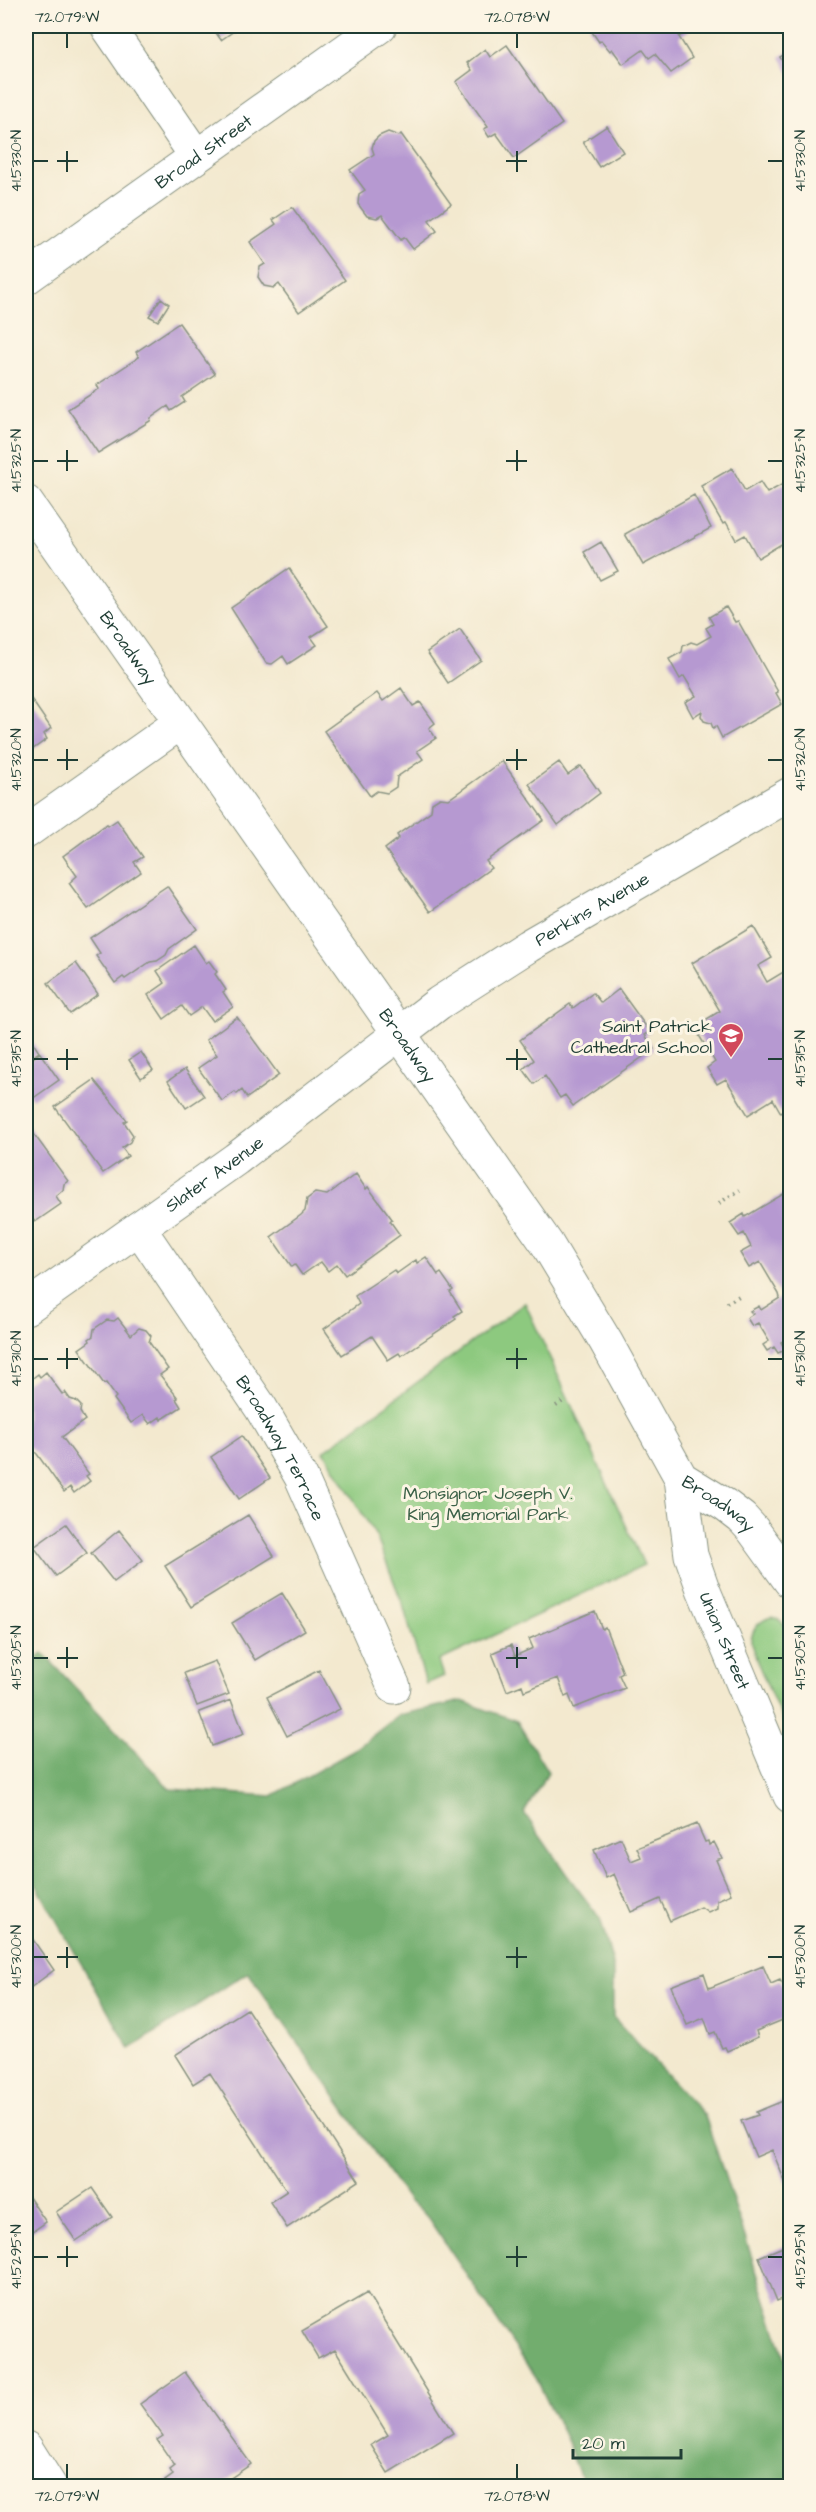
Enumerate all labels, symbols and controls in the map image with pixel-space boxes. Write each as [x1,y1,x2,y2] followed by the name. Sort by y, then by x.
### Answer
[35,7,99,28] text: 72.079°W
[484,7,550,28] text: 72.078°W
[150,108,258,195] street label: Broad Street
[6,130,27,192] text: 41.5330°N
[790,130,811,192] text: 41.5330°N
[6,429,27,493] text: 41.5325°N
[790,429,811,493] text: 41.5325°N
[94,606,163,690] street label: Broadway
[6,728,27,792] text: 41.5320°N
[790,728,811,792] text: 41.5320°N
[530,866,654,952] street label: Perkins Avenue
[373,1003,442,1088] street label: Broadway
[571,1014,712,1060] place label: Saint Patrick Cathedral School
[716,1021,746,1059] school or university icon: Saint Patrick Cathedral School
[6,1030,27,1088] text: 41.5315°N
[790,1030,811,1088] text: 41.5315°N
[160,1130,269,1218] street label: Slater Avenue
[6,1331,27,1387] text: 41.5310°N
[790,1331,811,1387] text: 41.5310°N
[230,1370,331,1525] street label: Broadway Terrace
[677,1469,761,1538] street label: Broadway
[403,1481,573,1528] park label: Monsignor Joseph V. King Memorial Park
[693,1588,757,1694] street label: Union Street
[6,1625,27,1691] text: 41.5305°N
[790,1625,811,1691] text: 41.5305°N
[6,1925,27,1989] text: 41.5300°N
[790,1925,811,1989] text: 41.5300°N
[6,2224,27,2290] text: 41.5295°N
[790,2224,811,2290] text: 41.5295°N
[573,2422,681,2460] scale bar
[582,2431,625,2456] text: 20 m
[35,2486,99,2507] text: 72.079°W
[484,2486,550,2507] text: 72.078°W

